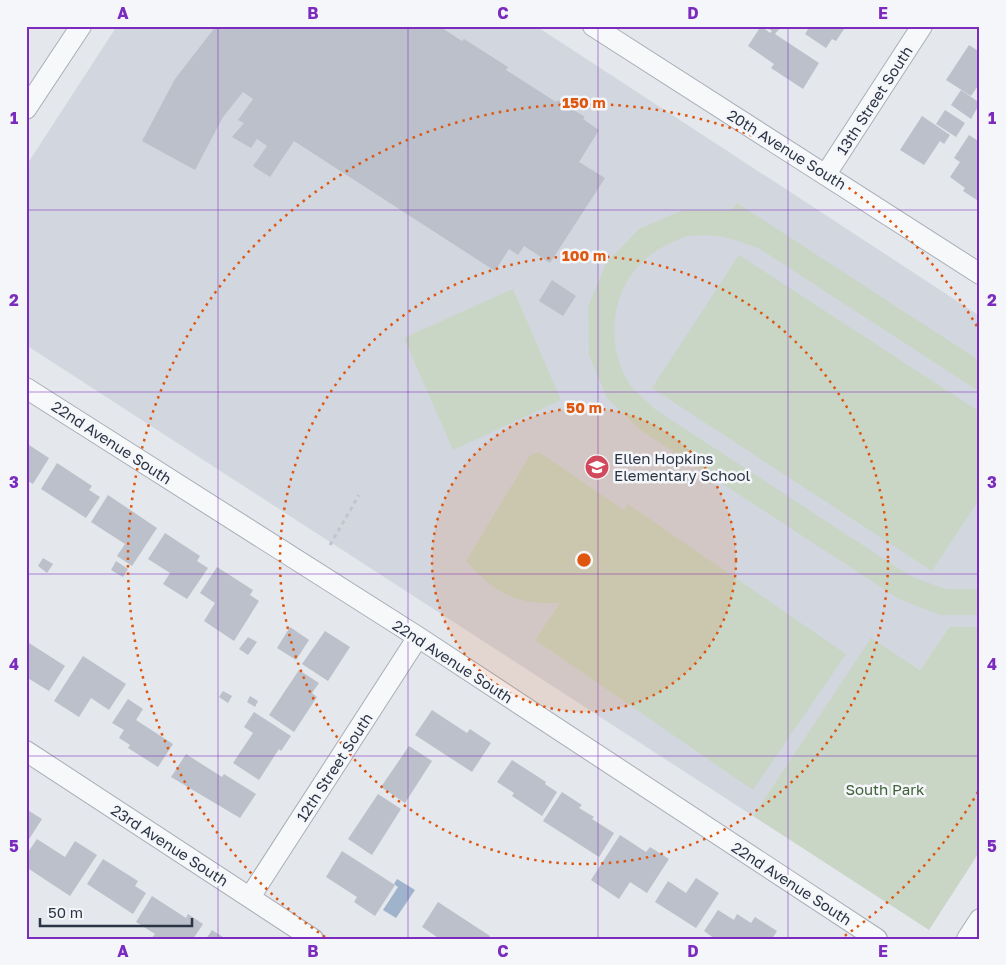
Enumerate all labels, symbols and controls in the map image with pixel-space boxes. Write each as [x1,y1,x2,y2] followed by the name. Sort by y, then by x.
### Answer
[117,3,129,23] text: A
[307,3,319,23] text: B
[497,3,509,23] text: C
[687,3,699,23] text: D
[878,3,888,23] text: E
[832,42,916,158] street label: 13th Street South
[562,93,606,111] text: 150 m
[724,105,850,193] street label: 20th Avenue South
[10,108,18,128] text: 1
[988,108,996,128] text: 1
[562,246,606,264] text: 100 m
[9,290,19,310] text: 2
[987,290,997,310] text: 2
[49,397,175,487] street label: 22nd Avenue South
[566,398,602,416] text: 50 m
[614,449,750,484] place label: Ellen Hopkins Elementary School
[584,454,610,480] school or university icon: Ellen Hopkins Elementary School
[9,472,19,492] text: 3
[987,472,997,492] text: 3
[575,551,593,569] centre of rings
[390,616,516,706] street label: 22nd Avenue South
[9,654,19,674] text: 4
[987,654,997,674] text: 4
[292,709,376,825] street label: 12th Street South
[845,780,925,798] park label: South Park
[108,800,232,890] street label: 23rd Avenue South
[9,836,19,856] text: 5
[987,836,997,856] text: 5
[729,838,855,928] street label: 22nd Avenue South
[40,895,192,927] scale bar
[48,903,83,921] text: 50 m
[117,941,129,961] text: A
[307,941,319,961] text: B
[497,941,509,961] text: C
[687,941,699,961] text: D
[878,941,888,961] text: E

